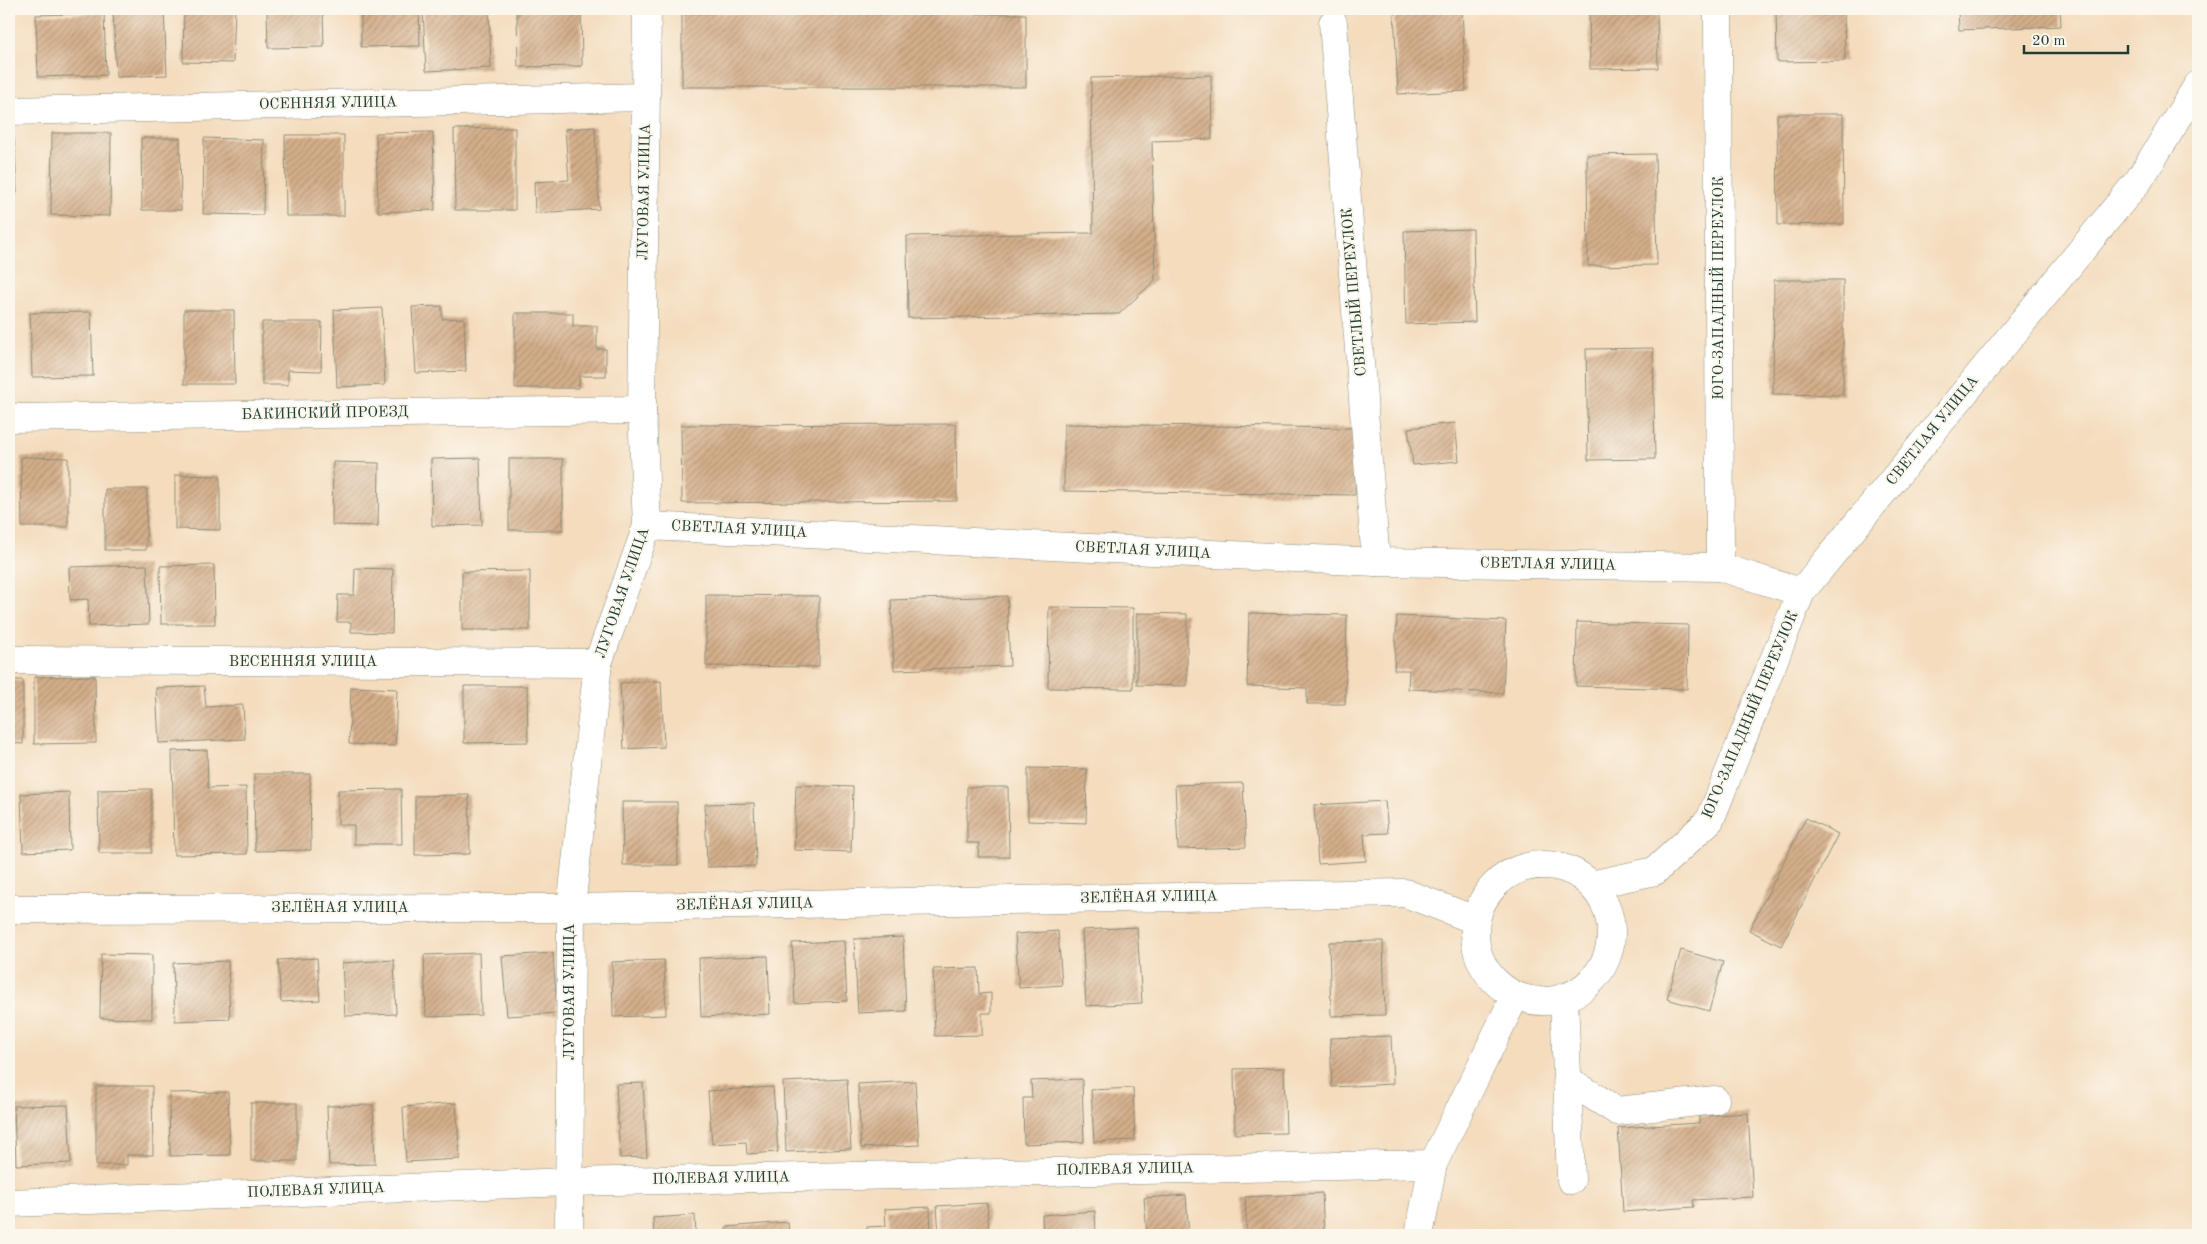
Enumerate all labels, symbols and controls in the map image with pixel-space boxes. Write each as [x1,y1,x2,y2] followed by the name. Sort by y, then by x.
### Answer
[2024,22,2128,54] scale bar
[2032,34,2066,49] text: 20 m
[259,95,398,113] street label: ОСЕННЯЯ УЛИЦА
[636,123,654,261] street label: ЛУГОВАЯ УЛИЦА
[1708,176,1727,400] street label: ЮГО-ЗАПАДНЫЙ ПЕРЕУЛОК
[1336,207,1370,377] street label: СВЕТЛЫЙ ПЕРЕУЛОК
[1884,373,1982,489] street label: СВЕТЛАЯ УЛИЦА
[241,401,409,423] street label: БАКИНСКИЙ ПРОЕЗД
[671,519,808,541] street label: СВЕТЛАЯ УЛИЦА
[594,525,653,660] street label: ЛУГОВАЯ УЛИЦА
[1075,540,1212,562] street label: СВЕТЛАЯ УЛИЦА
[1480,556,1617,574] street label: СВЕТЛАЯ УЛИЦА
[1697,607,1802,821] street label: ЮГО-ЗАПАДНЫЙ ПЕРЕУЛОК
[229,655,378,670] street label: ВЕСЕННЯЯ УЛИЦА
[1080,886,1218,907] street label: ЗЕЛЁНАЯ УЛИЦА
[676,893,814,914] street label: ЗЕЛЁНАЯ УЛИЦА
[271,898,409,916] street label: ЗЕЛЁНАЯ УЛИЦА
[563,923,578,1061] street label: ЛУГОВАЯ УЛИЦА
[1056,1161,1194,1179] street label: ПОЛЕВАЯ УЛИЦА
[652,1170,790,1188] street label: ПОЛЕВАЯ УЛИЦА
[247,1181,386,1201] street label: ПОЛЕВАЯ УЛИЦА

